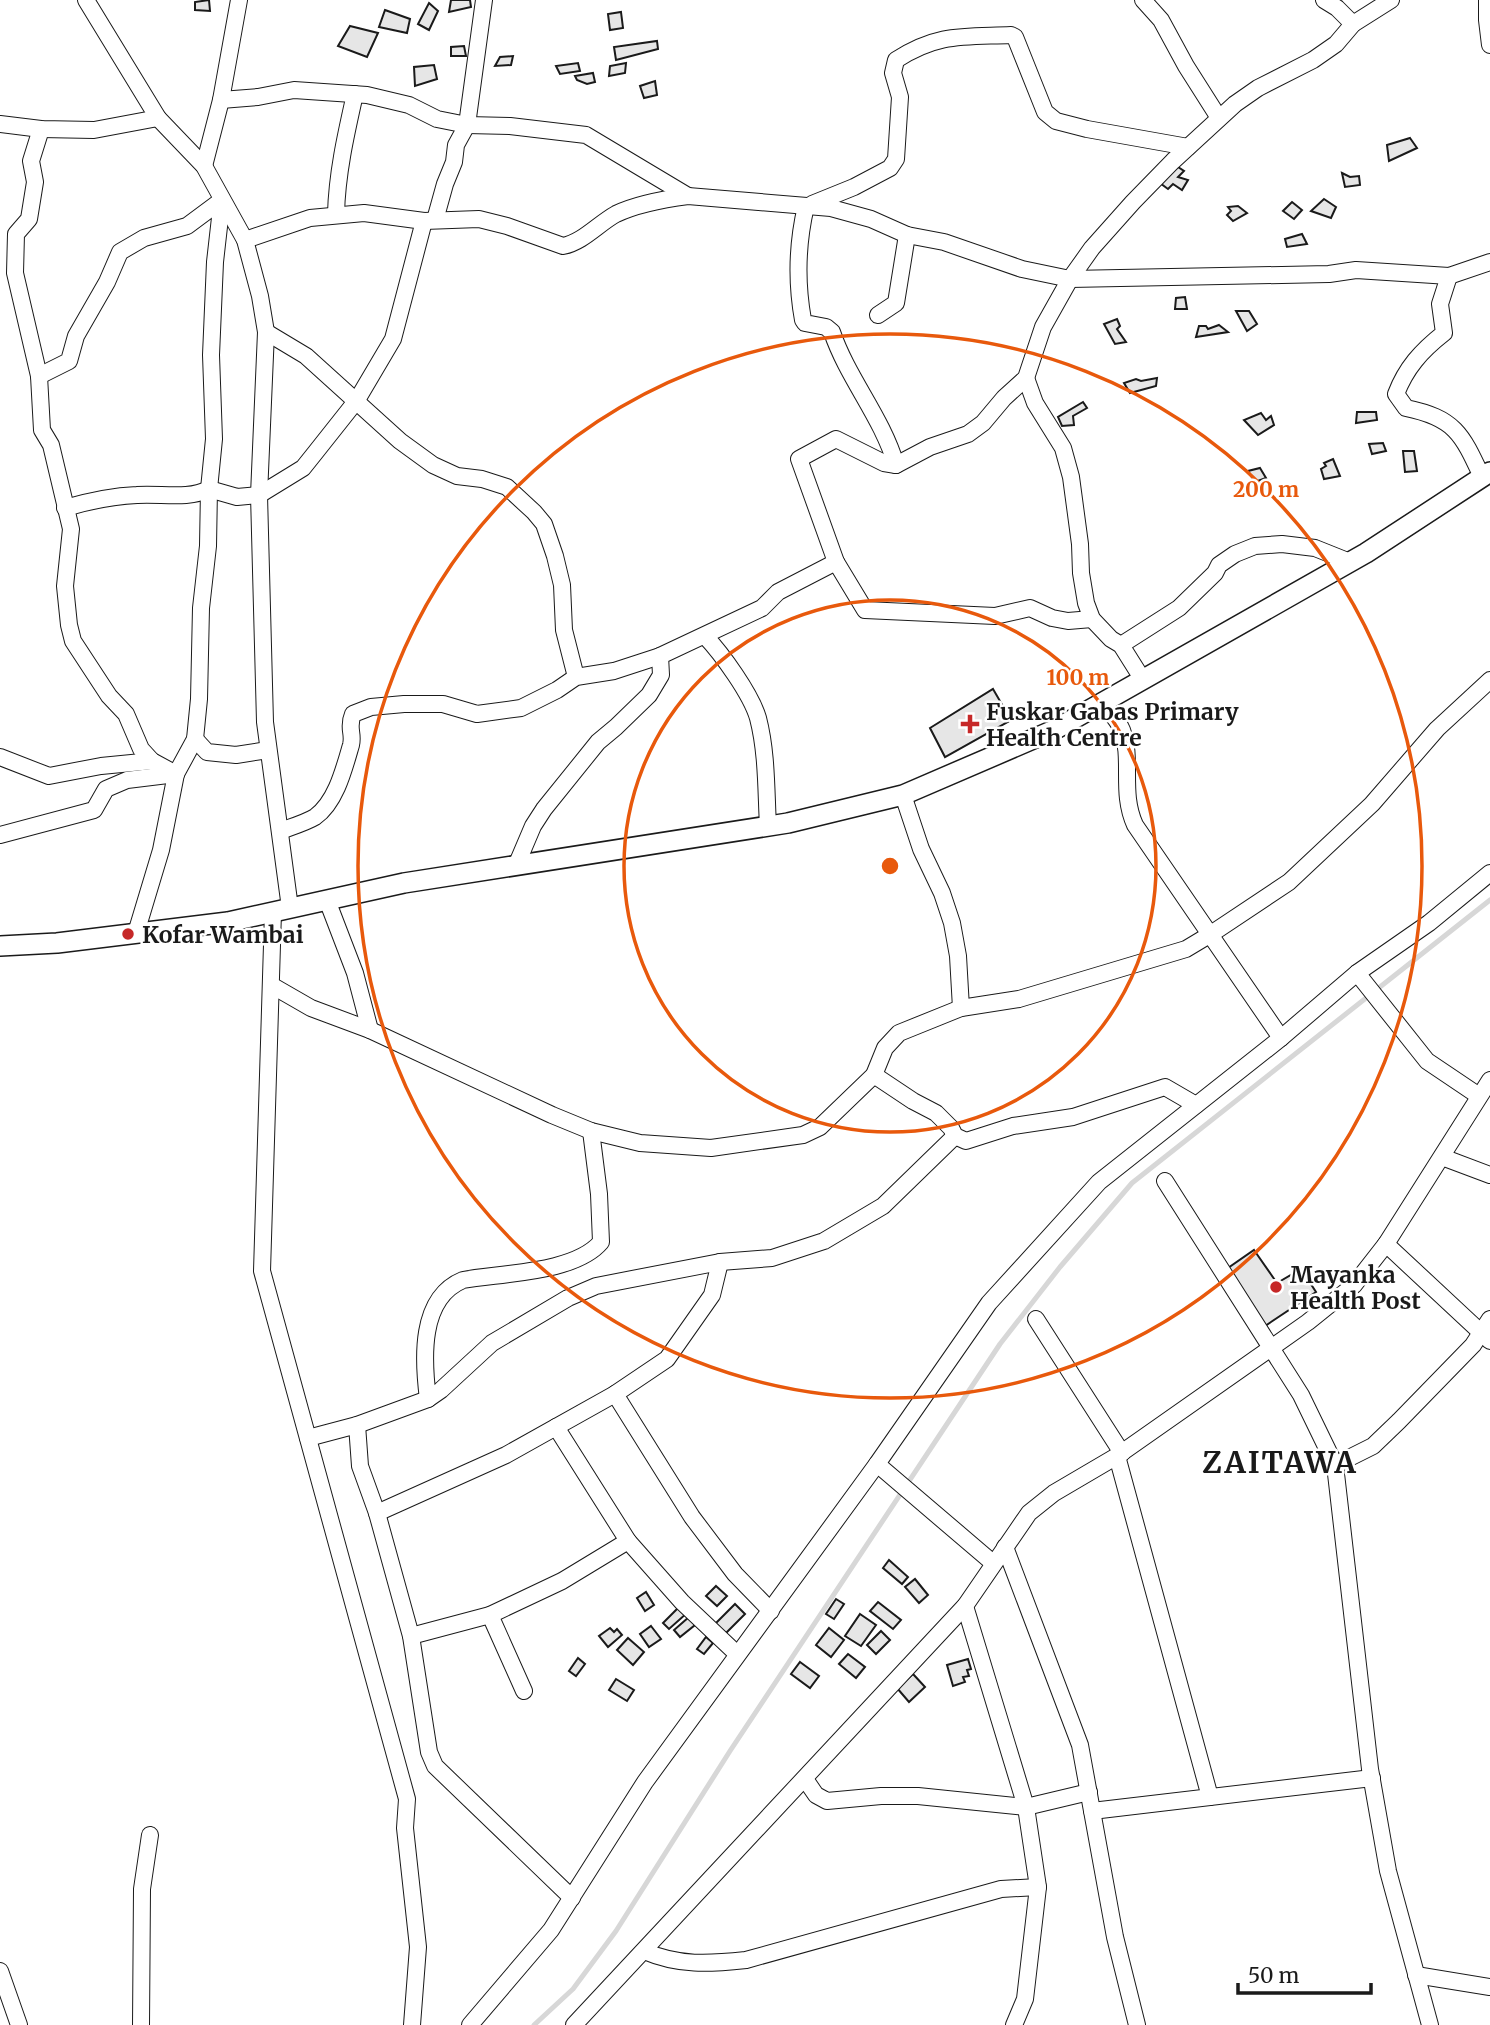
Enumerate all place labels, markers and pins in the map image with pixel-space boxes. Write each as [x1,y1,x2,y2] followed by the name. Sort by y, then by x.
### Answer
[986,697,1239,752] place label: Fuskar Gabas Primary Health Centre
[960,714,980,734] marker: Fuskar Gabas Primary Health Centre
[878,854,902,878] centre of rings
[142,920,304,949] place label: Kofar Wambai
[120,926,136,942] marker: Kofar Wambai
[1290,1260,1421,1315] place label: Mayanka Health Post
[1268,1279,1284,1295] marker: Mayanka Health Post

